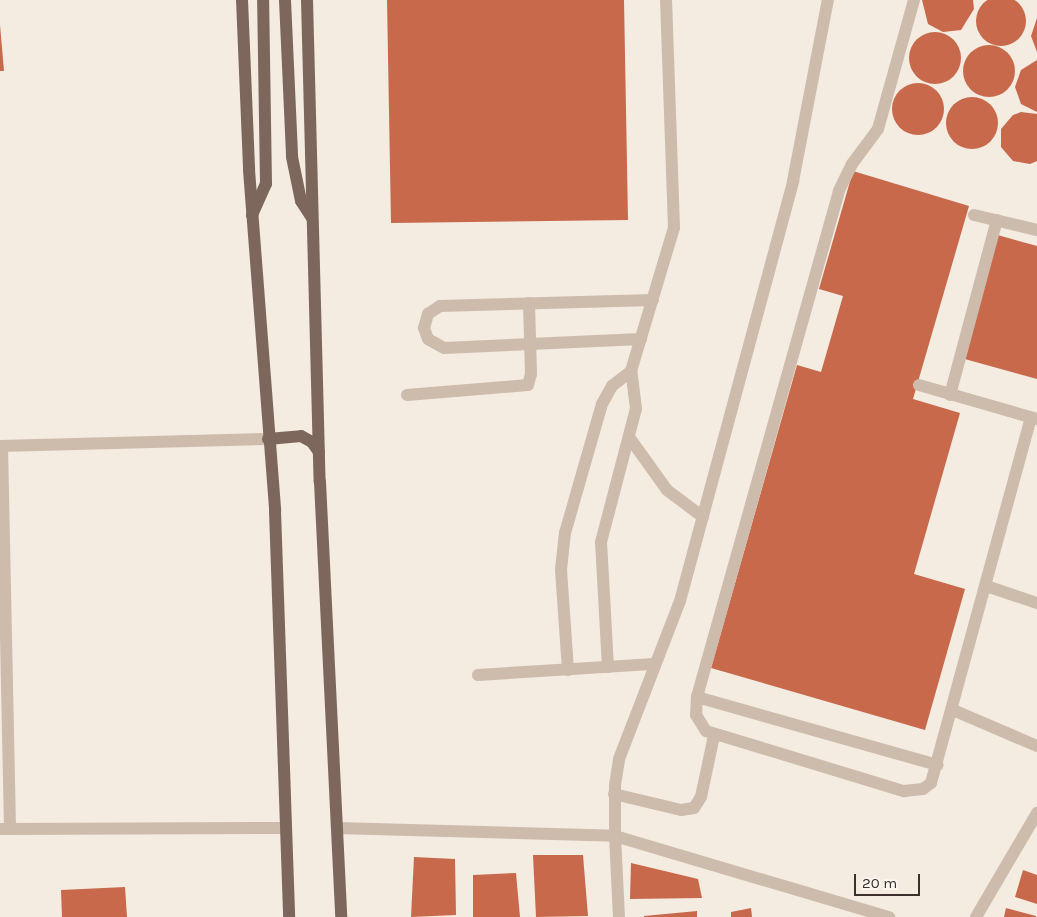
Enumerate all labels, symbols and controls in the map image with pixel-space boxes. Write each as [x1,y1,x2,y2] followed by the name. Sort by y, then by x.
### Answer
[857,864,923,896] scale bar
[862,874,897,892] text: 20 m

